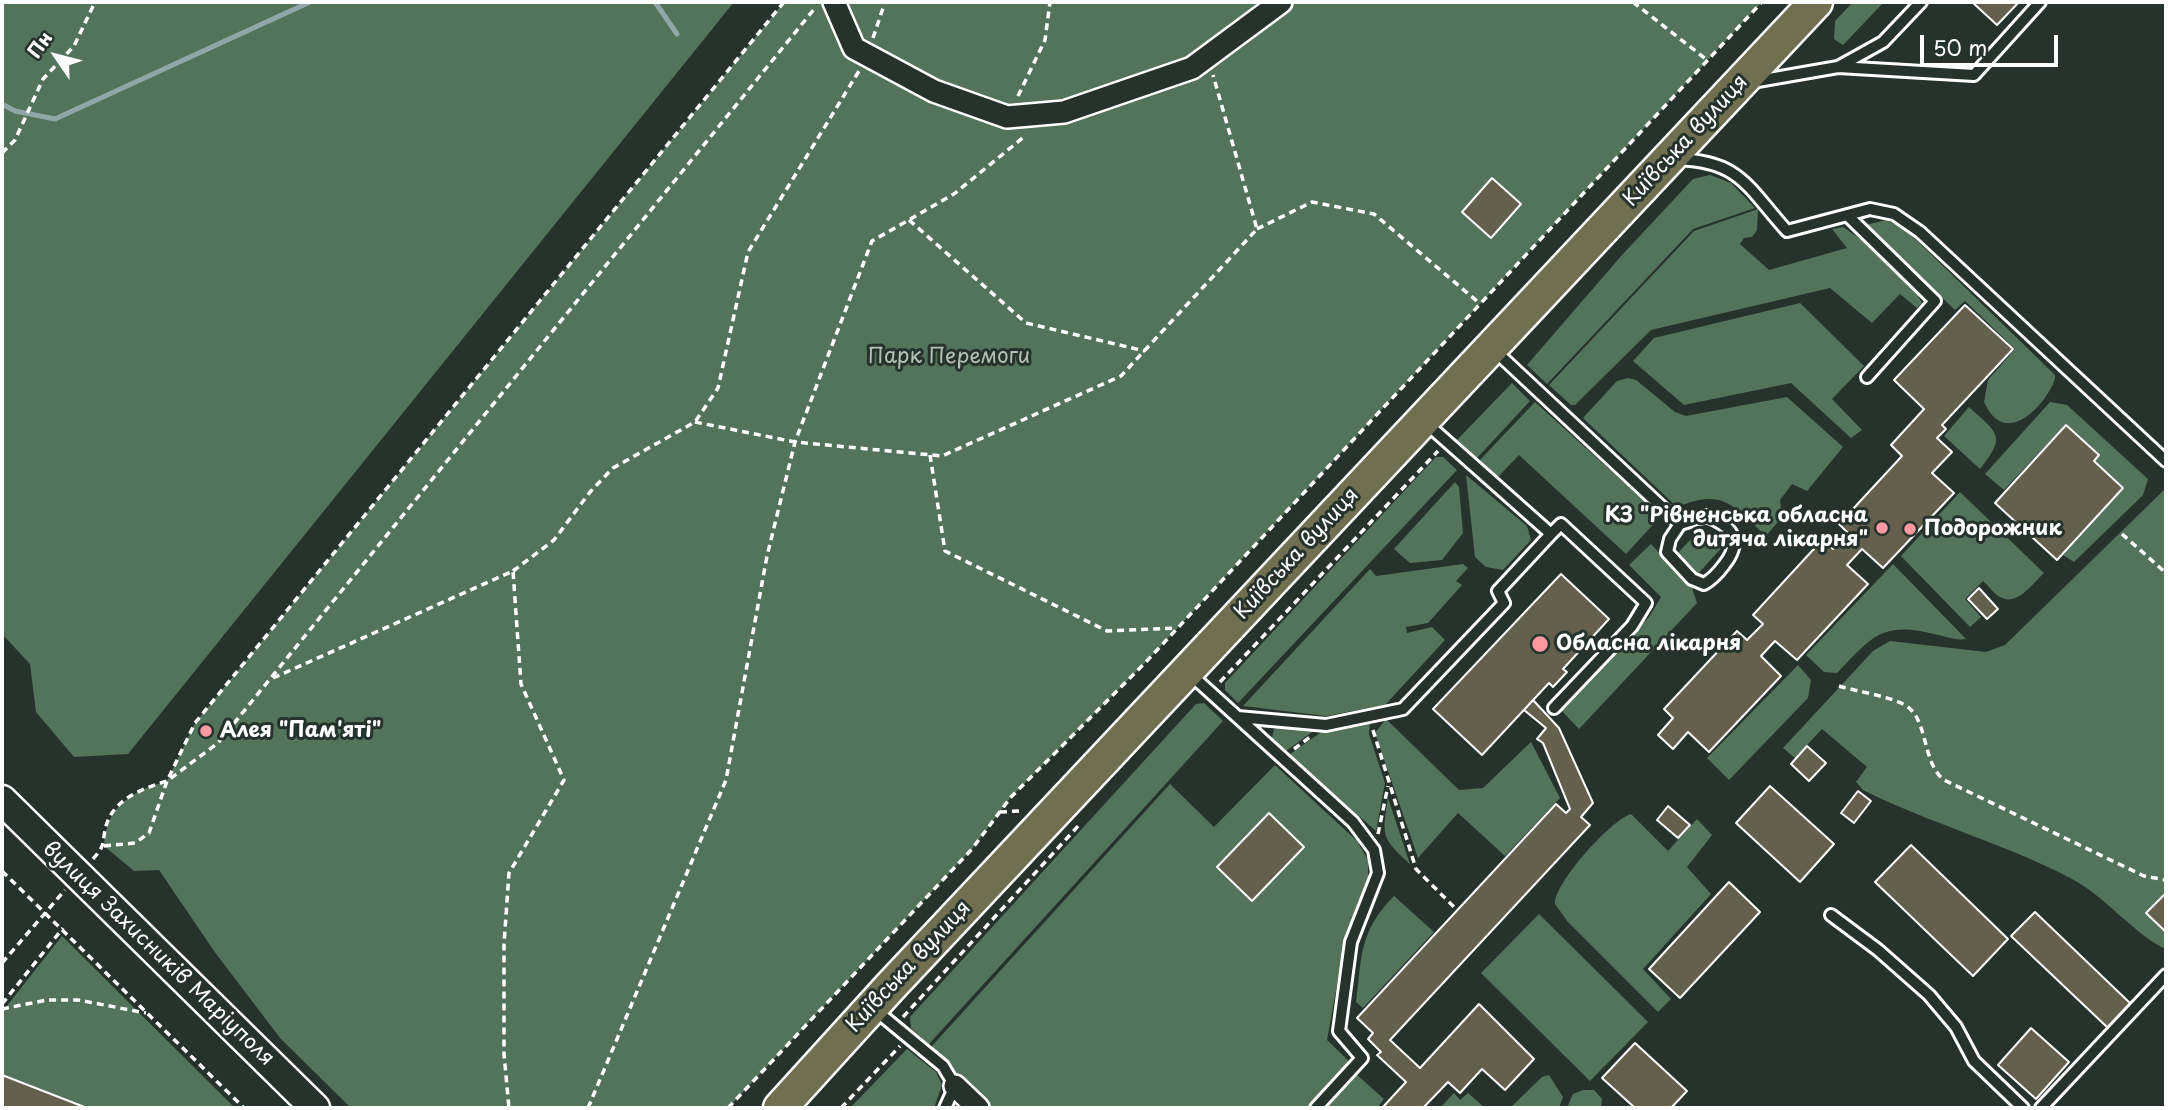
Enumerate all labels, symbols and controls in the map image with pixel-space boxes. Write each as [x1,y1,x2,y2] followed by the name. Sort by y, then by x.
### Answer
[21,21,91,91] north arrow
[1923,21,2061,65] scale bar
[19,25,58,63] text: Пн
[1933,31,1987,63] text: 50 m
[1618,70,1754,212] street label: Київська вулиця
[868,344,1030,370] park label: Парк Перемоги
[1229,483,1365,625] street label: Київська вулиця
[1605,503,1868,553] place label: КЗ "Рівненська обласна дитяча лікарня"
[1924,516,2062,542] place label: Подорожник
[1874,520,1890,536] marker: КЗ "Рівненська обласна дитяча лікарня"
[1902,521,1918,537] marker: Подорожник
[1556,631,1741,657] place label: Обласна лікарня
[1530,634,1550,654] marker: Обласна лікарня
[220,718,381,744] place label: Алея "Пам'яті"
[198,723,214,739] marker: Алея "Пам'яті"
[37,837,279,1071] street label: вулиця Захисників Маріуполя
[841,896,977,1038] street label: Київська вулиця

